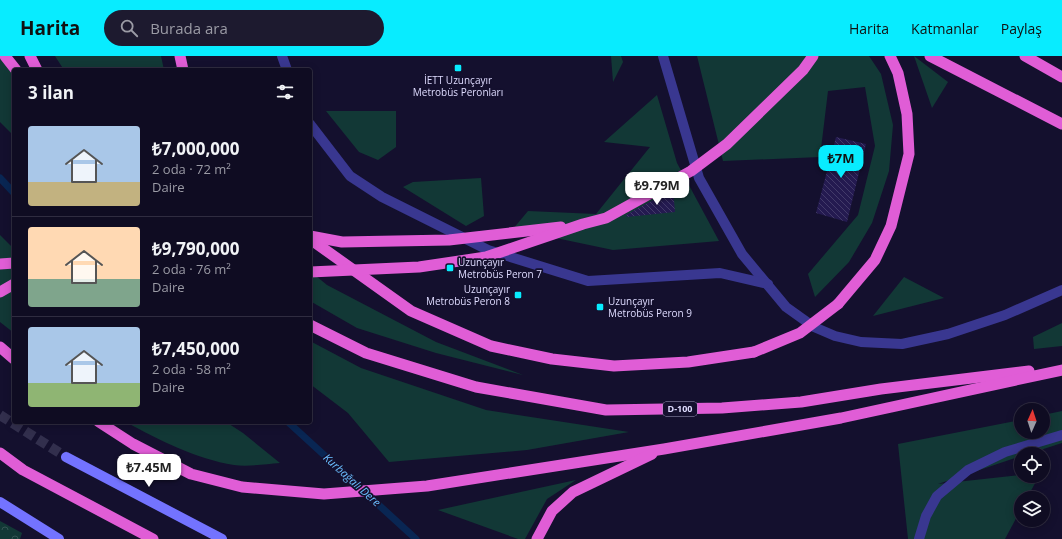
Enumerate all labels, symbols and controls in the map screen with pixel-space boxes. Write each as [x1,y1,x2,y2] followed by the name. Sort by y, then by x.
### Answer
[104,10,384,46] search box
[20,15,80,41] text: Harita
[118,17,140,39] icon: search
[150,18,228,38] text: Burada ara
[849,19,889,38] text: Harita
[911,19,979,38] text: Katmanlar
[1001,19,1042,38] text: Paylaş
[453,63,463,73] marker: İETT Uzunçayır Metrobüs Peronları
[413,73,503,99] place label: İETT Uzunçayır Metrobüs Peronları
[28,81,74,104] text: 3 ilan
[274,81,296,103] icon: filters
[152,137,239,160] text: ₺7,000,000
[60,142,108,190] icon: home
[822,145,860,179] pin: ₺7M
[827,149,855,167] text: ₺7M
[152,160,231,178] text: 2 oda · 72 m²
[624,172,690,206] pin: ₺9.79M
[634,176,680,194] text: ₺9.79M
[152,178,185,196] text: Daire
[152,237,239,260] text: ₺9,790,000
[60,243,108,291] icon: home
[458,255,542,281] place label: Uzunçayır Metrobüs Peron 7
[152,260,231,278] text: 2 oda · 76 m²
[445,263,455,273] marker: Uzunçayır Metrobüs Peron 7
[152,278,185,296] text: Daire
[426,282,510,308] place label: Uzunçayır Metrobüs Peron 8
[513,290,523,300] marker: Uzunçayır Metrobüs Peron 8
[608,294,692,320] place label: Uzunçayır Metrobüs Peron 9
[595,302,605,312] marker: Uzunçayır Metrobüs Peron 9
[152,337,239,360] text: ₺7,450,000
[60,343,108,391] icon: home
[152,360,231,378] text: 2 oda · 58 m²
[152,378,185,396] text: Daire
[663,402,697,416] road number: D-100
[1014,403,1050,439] north arrow
[1014,403,1050,527] map controls
[1014,447,1050,483] button: locate
[320,450,385,510] water label: Kurbağalı Dere
[116,454,182,488] pin: ₺7.45M
[126,458,172,476] text: ₺7.45M
[1014,491,1050,527] button: layers

